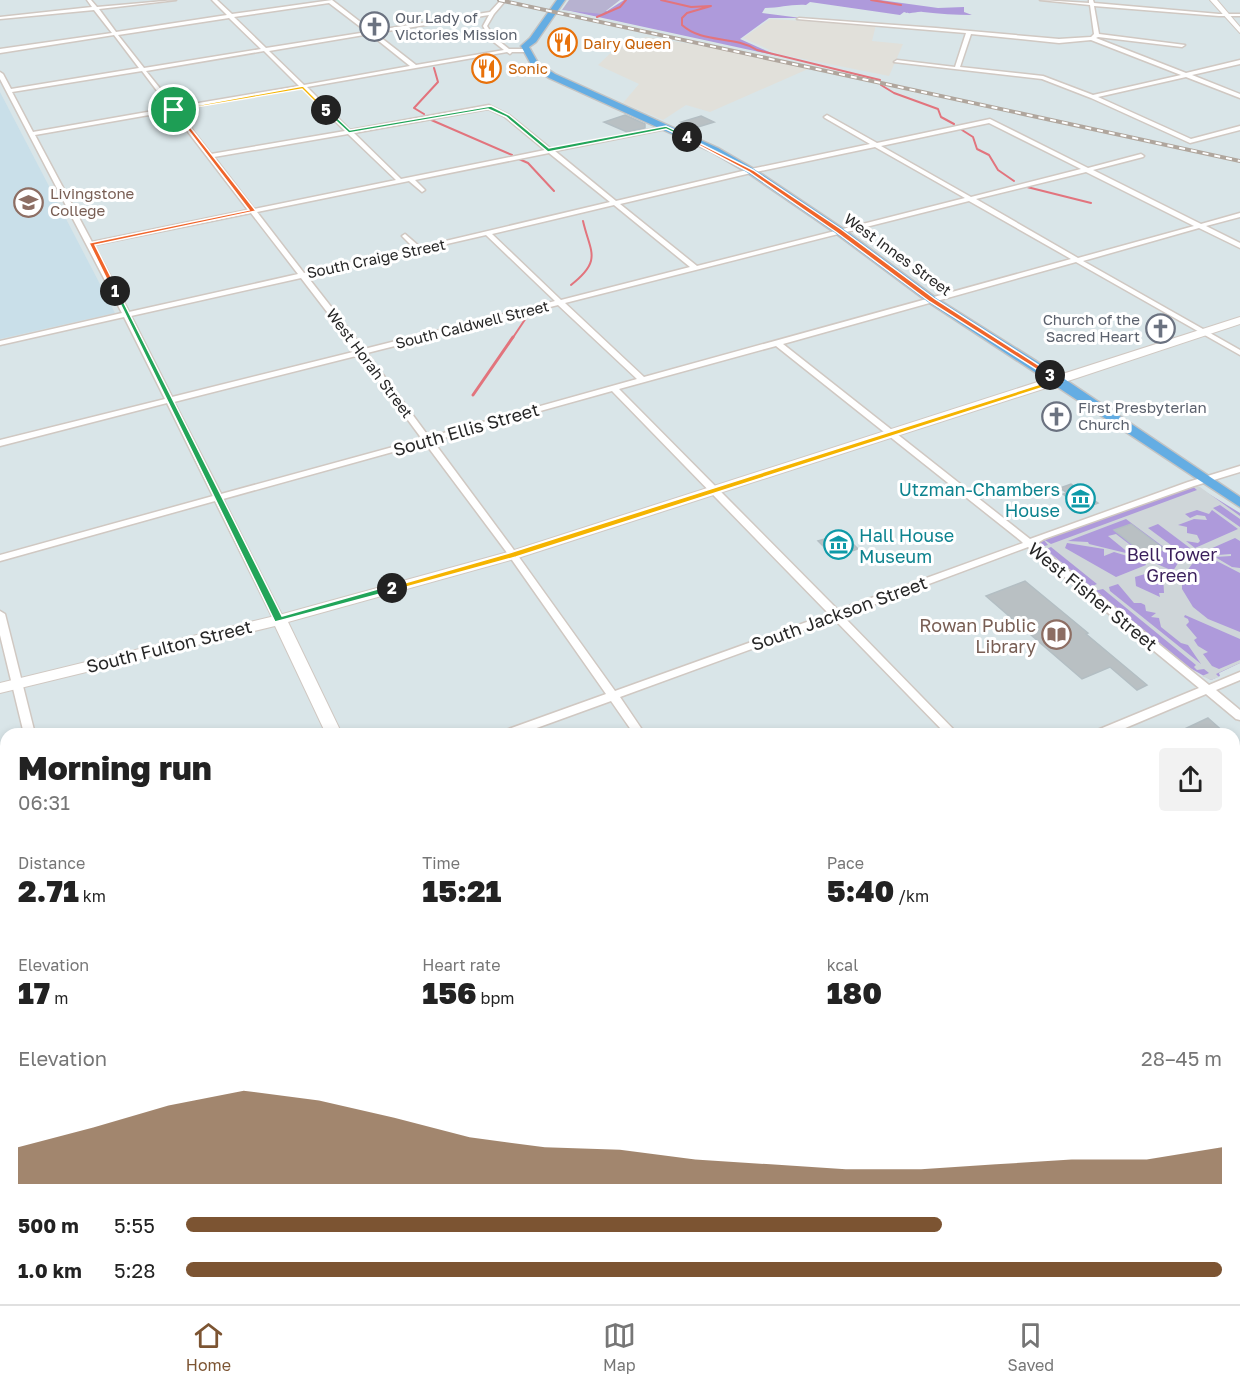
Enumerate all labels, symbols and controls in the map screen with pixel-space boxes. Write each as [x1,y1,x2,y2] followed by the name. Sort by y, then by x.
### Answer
[395,8,518,43] place label: Our Lady of Victories Mission
[358,10,390,42] church icon: Our Lady of Victories Mission
[546,27,578,59] restaurant icon: Dairy Queen
[583,34,671,52] place label: Dairy Queen
[471,52,503,84] restaurant icon: Sonic
[508,59,548,77] place label: Sonic
[148,84,199,135] pin
[157,93,190,126] icon: arrive
[311,95,341,125] pin: 5
[321,100,331,120] text: 5
[672,122,702,152] pin: 4
[682,127,692,147] text: 4
[50,184,135,219] place label: Livingstone College
[13,186,45,218] school or university icon: Livingstone College
[841,209,955,299] street label: West Innes Street
[305,235,447,281] street label: South Craige Street
[100,276,130,306] pin: 1
[111,281,119,301] text: 1
[393,296,551,352] street label: South Caldwell Street
[323,305,417,421] street label: West Horah Street
[1043,310,1140,345] place label: Church of the Sacred Heart
[1145,312,1177,344] church icon: Church of the Sacred Heart
[1035,360,1065,390] pin: 3
[1045,365,1055,385] text: 3
[391,398,541,460] street label: South Ellis Street
[1078,398,1207,433] place label: First Presbyterian Church
[1041,400,1073,432] church icon: First Presbyterian Church
[899,478,1060,521] place label: Utzman-Chambers House
[1065,483,1097,515] museum icon: Utzman-Chambers House
[859,524,954,567] place label: Hall House Museum
[822,529,854,561] museum icon: Hall House Museum
[1024,537,1162,655] street label: West Fisher Street
[1127,543,1217,586] park label: Bell Tower Green
[748,571,930,655] street label: South Jackson Street
[377,573,407,603] pin: 2
[387,578,397,598] text: 2
[919,614,1036,657] place label: Rowan Public Library
[84,615,254,677] street label: South Fulton Street
[1041,619,1073,651] library icon: Rowan Public Library
[18,748,212,787] text: Morning run
[1159,748,1222,811] button: share
[18,790,70,814] text: 06:31
[18,853,85,873] text: Distance
[422,853,460,873] text: Time
[827,853,864,873] text: Pace
[18,873,79,909] text: 2.71
[422,873,501,909] text: 15:21
[827,873,894,909] text: 5:40
[79,886,106,906] text: km
[894,886,929,906] text: /km
[18,955,89,975] text: Elevation
[422,955,500,975] text: Heart rate
[827,955,858,975] text: kcal
[18,975,50,1011] text: 17
[422,975,477,1011] text: 156
[827,975,882,1011] text: 180
[50,988,68,1008] text: m
[477,988,514,1008] text: bpm
[18,1046,107,1070] text: Elevation
[1141,1046,1222,1070] text: 28–45 m
[18,1213,79,1237] text: 500 m
[114,1213,155,1237] text: 5:55
[18,1258,82,1282] text: 1.0 km
[114,1258,155,1282] text: 5:28
[186,1319,231,1375] tab: Home
[603,1319,636,1375] tab: Map
[1007,1319,1054,1375] tab: Saved

